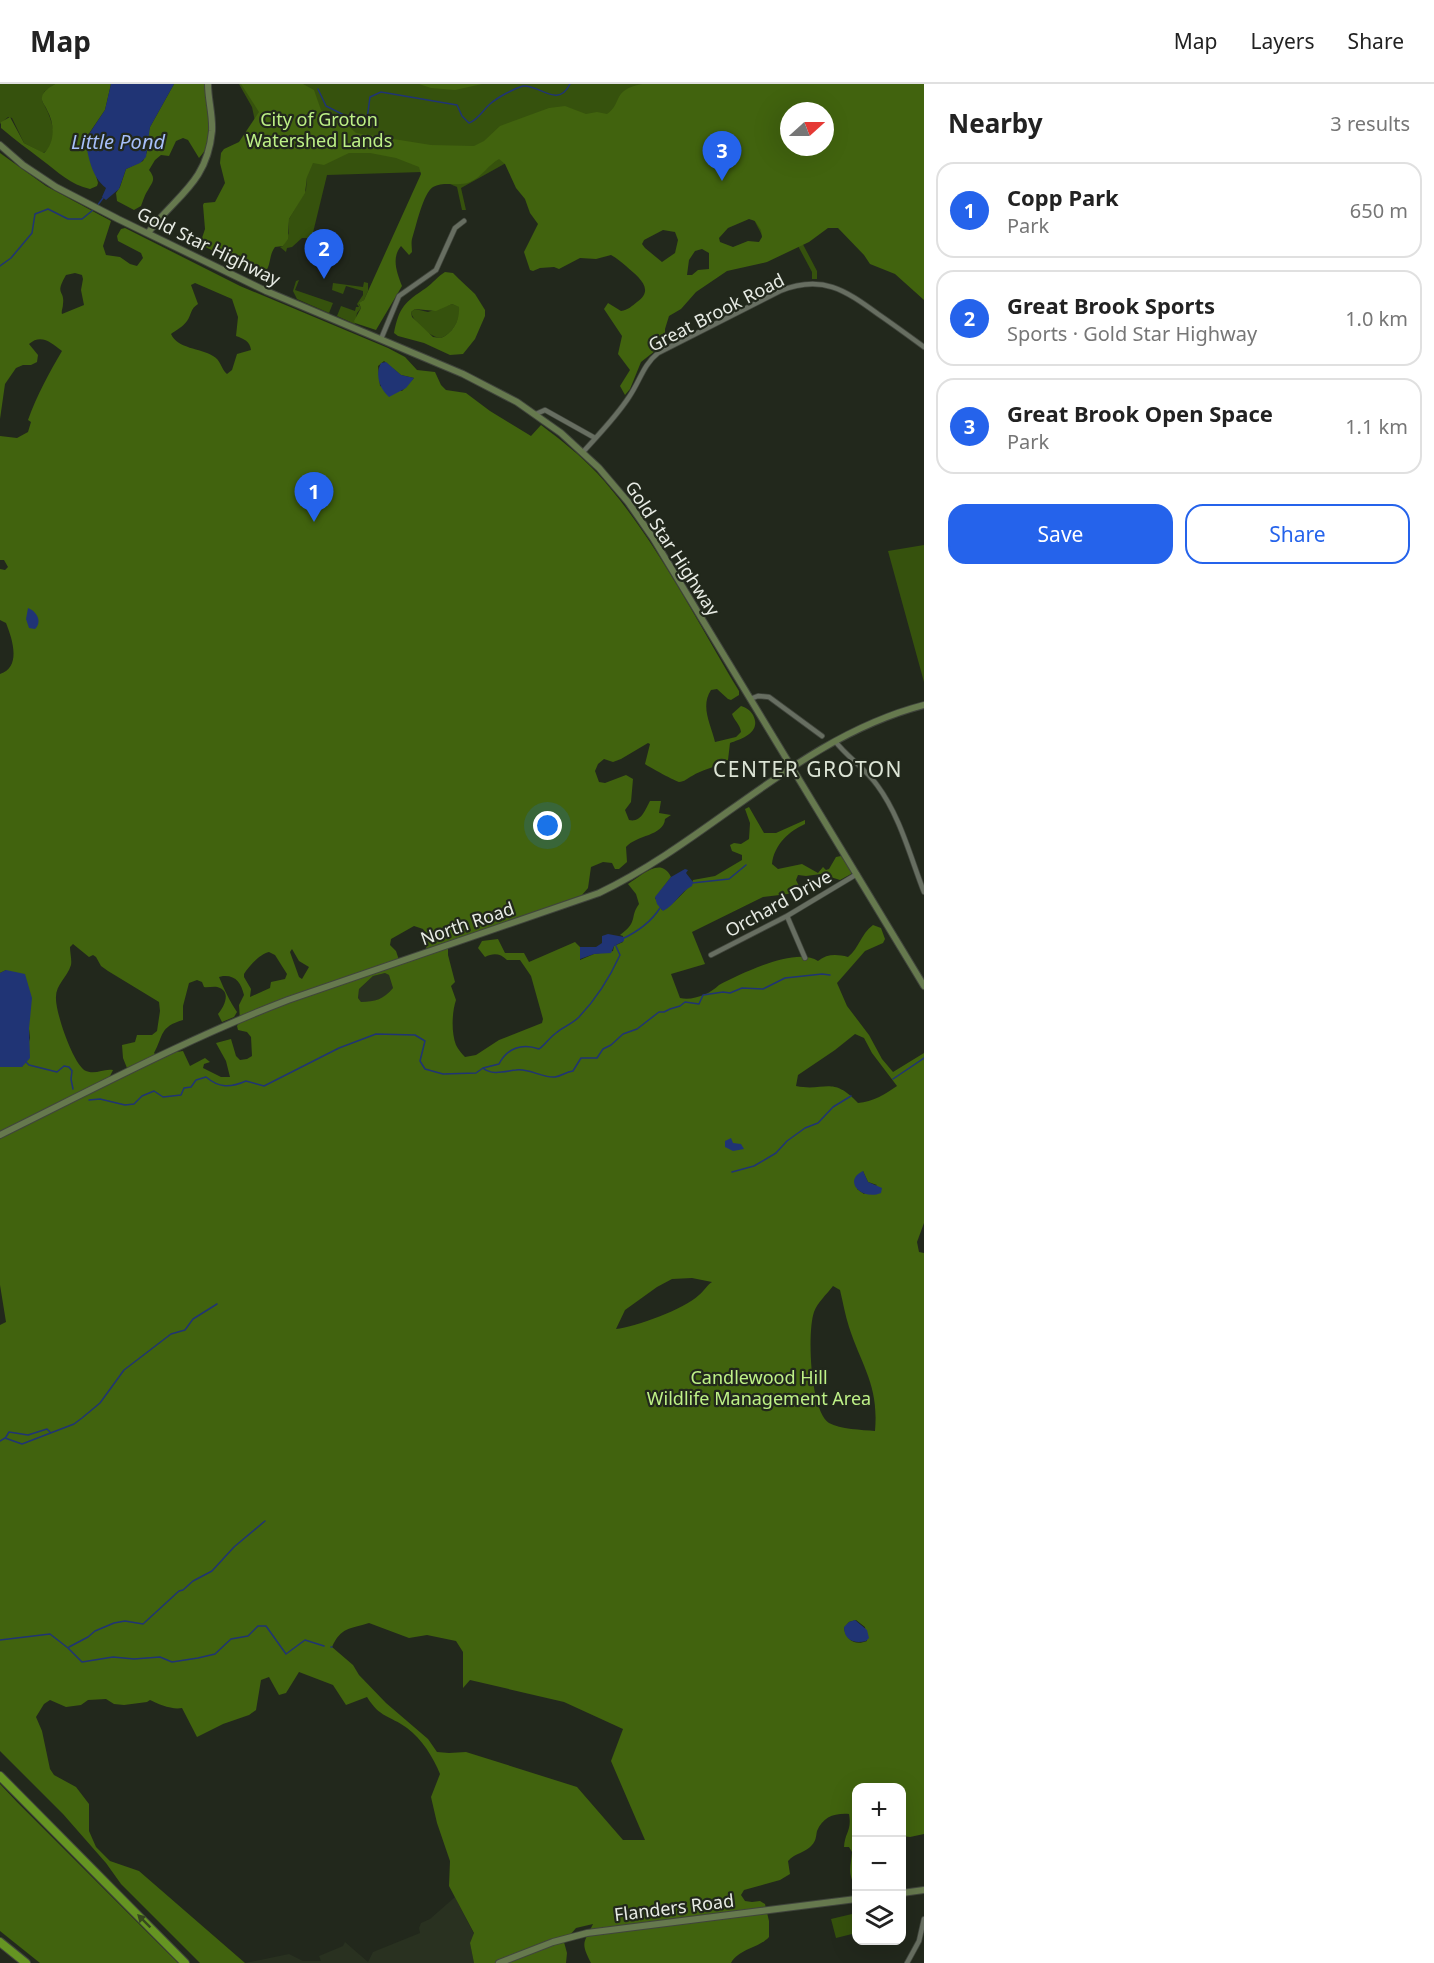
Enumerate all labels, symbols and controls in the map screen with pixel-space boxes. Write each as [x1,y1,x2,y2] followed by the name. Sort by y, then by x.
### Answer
[30,22,91,60] text: Map
[1174,27,1218,55] text: Map
[1251,27,1315,55] text: Layers
[1348,27,1404,55] text: Share
[780,102,834,156] north arrow
[948,105,1043,141] text: Nearby
[246,107,392,152] park label: City of Groton Watershed Lands
[1330,110,1410,137] text: 3 results
[71,128,165,155] water label: Little Pond
[702,132,742,181] pin: 3
[1007,182,1119,212] text: Copp Park
[964,197,975,224] text: 1
[1350,197,1408,224] text: 650 m
[133,201,285,291] street label: Gold Star Highway
[1007,212,1049,239] text: Park
[304,230,344,279] pin: 2
[644,267,788,357] street label: Great Brook Road
[1007,290,1215,320] text: Great Brook Sports
[964,305,975,332] text: 2
[1345,305,1408,332] text: 1.0 km
[1007,320,1257,347] text: Sports · Gold Star Highway
[1007,398,1273,428] text: Great Brook Open Space
[964,413,975,440] text: 3
[1345,413,1408,440] text: 1.1 km
[1007,428,1049,455] text: Park
[294,472,334,522] pin: 1
[620,476,726,621] street label: Gold Star Highway
[948,504,1173,564] button: Save
[1185,504,1410,564] button: Share
[713,755,903,783] district label: CENTER GROTON
[533,811,562,840] your location
[720,864,836,942] street label: Orchard Drive
[417,896,517,950] street label: North Road
[647,1365,871,1410] park label: Candlewood Hill Wildlife Management Area
[852,1783,906,1945] map controls
[852,1783,906,1837] button: +
[852,1837,906,1891] button: −
[613,1888,735,1926] street label: Flanders Road
[852,1891,906,1945] button: layers
[137,1914,151,1929] one-way arrow

